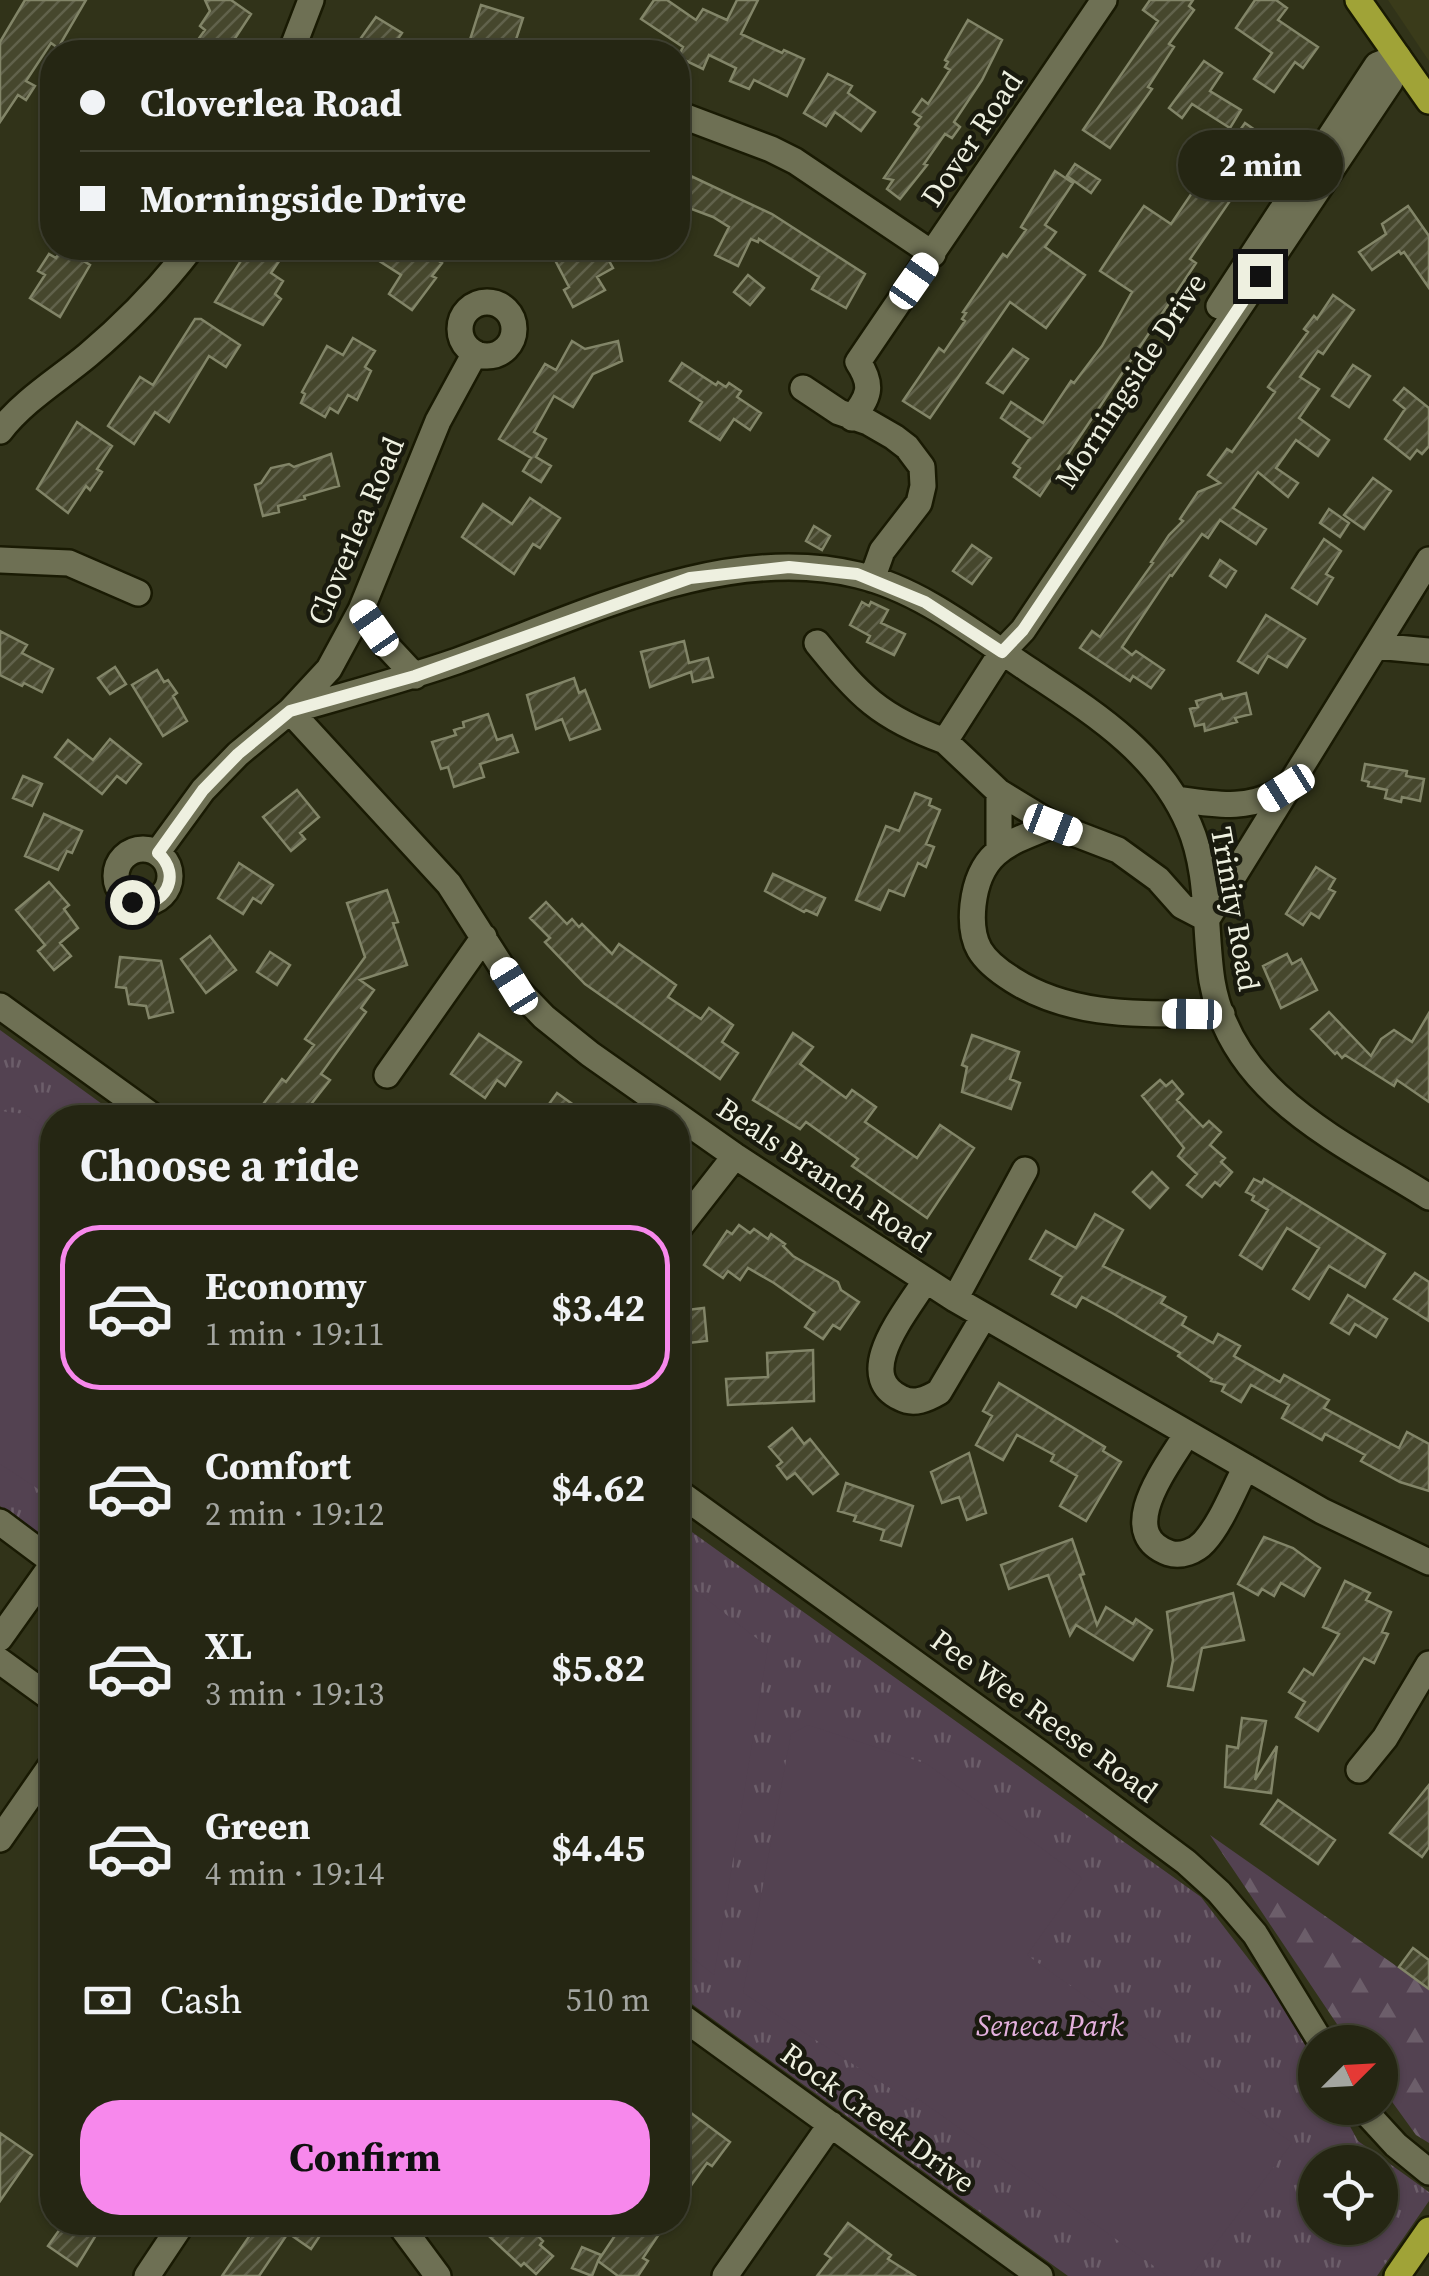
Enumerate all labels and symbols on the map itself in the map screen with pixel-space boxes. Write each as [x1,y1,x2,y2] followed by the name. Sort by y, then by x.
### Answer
[911,63,1032,215] street label: Dover Road
[1178,131,1342,201] callout: 2 min
[885,248,943,314] car
[1238,254,1283,299] route end
[1045,265,1216,497] street label: Morningside Drive
[297,430,414,631] street label: Cloverlea Road
[345,595,403,661] car
[1253,759,1319,817] car
[1020,800,1086,850] car
[1201,824,1270,994] street label: Trinity Road
[110,880,155,925] route start
[485,953,543,1019] car
[1162,998,1222,1030] car
[709,1088,939,1261] street label: Beals Branch Road
[923,1619,1166,1812] street label: Pee Wee Reese Road
[976,2005,1125,2046] park label: Seneca Park
[1298,2025,1398,2125] north arrow
[773,2033,984,2202] street label: Rock Creek Drive

